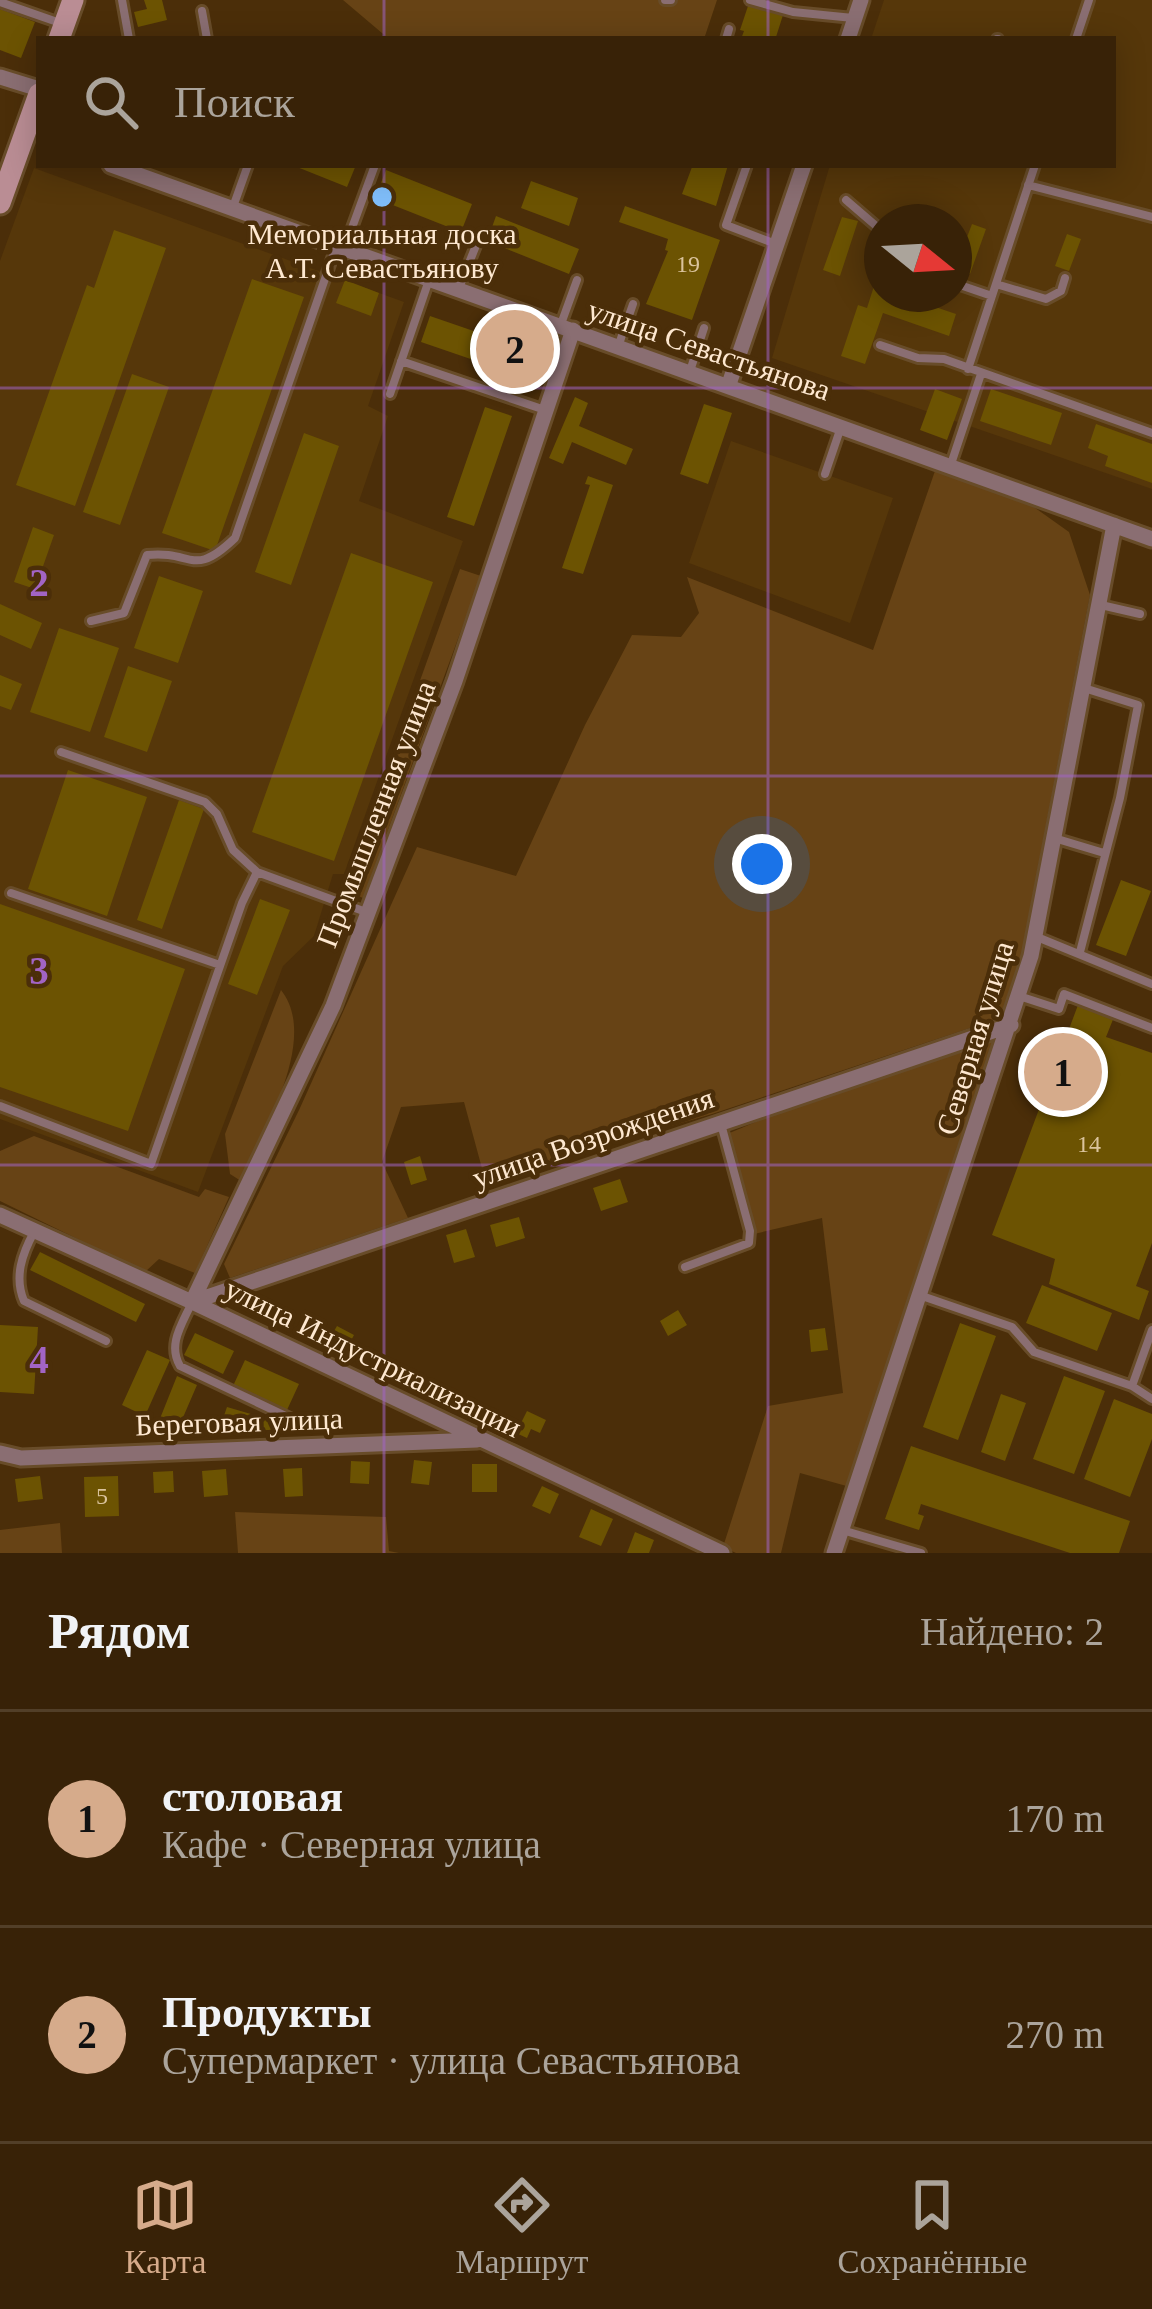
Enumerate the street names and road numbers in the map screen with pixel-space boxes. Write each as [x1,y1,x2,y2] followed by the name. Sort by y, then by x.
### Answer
[584,293,835,407] street label: улица Севастьянова
[310,676,442,952] street label: Промышленная улица
[929,937,1020,1139] street label: Северная улица
[468,1081,718,1194] street label: улица Возрождения
[220,1271,527,1444] street label: улица Индустриализации
[135,1401,343,1442] street label: Береговая улица

